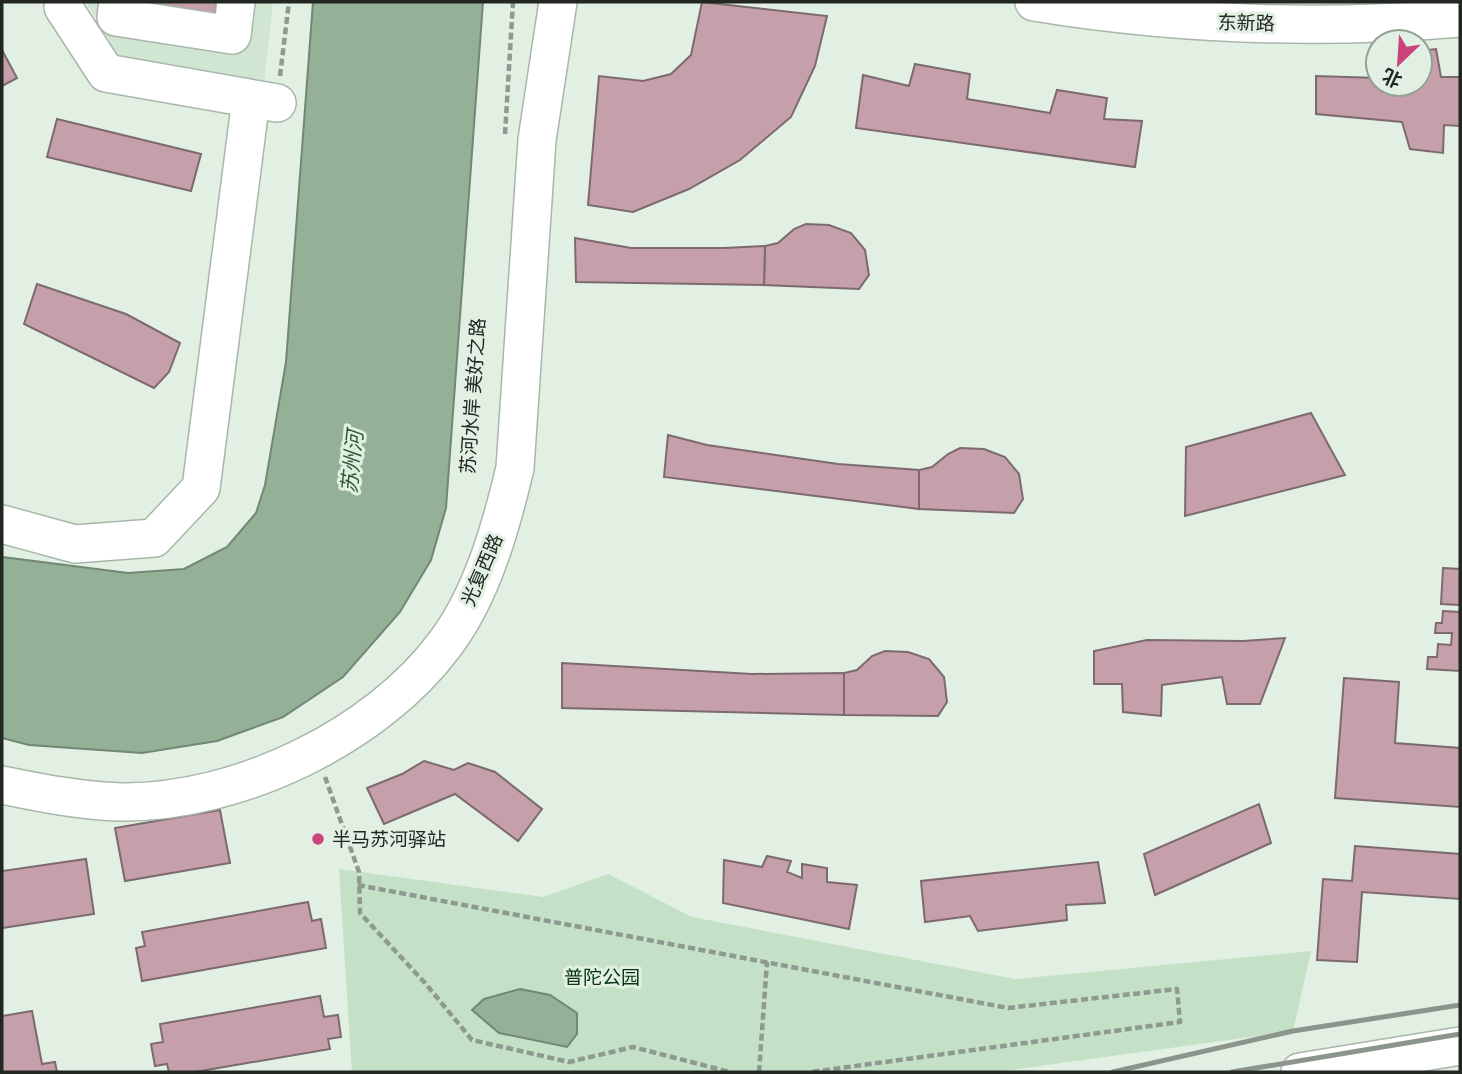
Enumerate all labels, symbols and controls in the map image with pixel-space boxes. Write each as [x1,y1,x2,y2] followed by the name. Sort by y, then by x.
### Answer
[1217,11,1275,35] street label: 东新路
[1364,28,1434,98] north arrow
[1379,64,1406,92] text: 北
[456,317,490,475] street label: 苏河水岸 美好之路
[336,425,368,495] water label: 苏州河
[457,531,507,609] street label: 光复西路
[332,828,446,851] place label: 半马苏河驿站
[310,831,326,847] marker: 半马苏河驿站
[564,966,640,989] park label: 普陀公园

